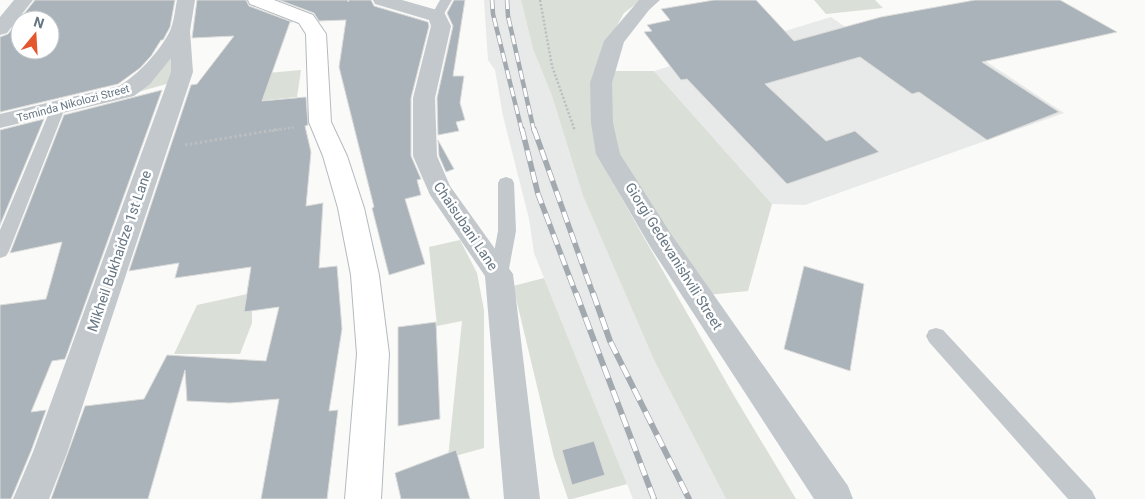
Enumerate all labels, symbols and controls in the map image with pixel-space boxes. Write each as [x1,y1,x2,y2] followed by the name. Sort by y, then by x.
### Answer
[10,10,60,60] north arrow
[32,13,46,32] text: N
[15,82,131,125] street label: Tsminda Nikolozi Street
[84,168,154,334] street label: Mikheil Bukhaidze 1st Lane
[431,179,501,273] street label: Chaisubani Lane
[622,180,726,333] street label: Giorgi Gedevanishvili Street

